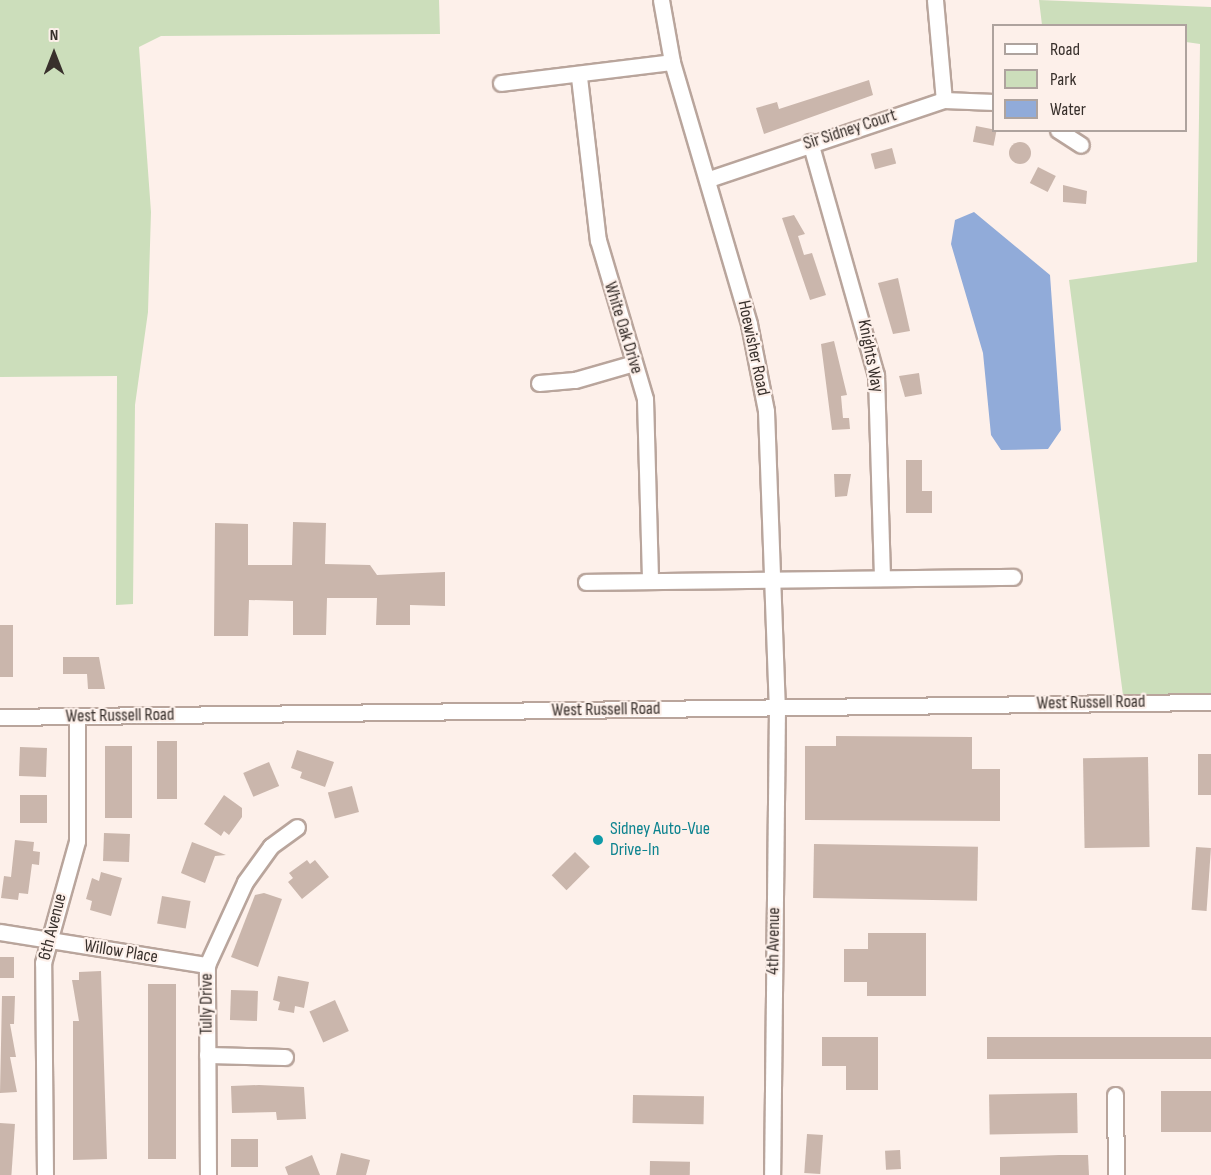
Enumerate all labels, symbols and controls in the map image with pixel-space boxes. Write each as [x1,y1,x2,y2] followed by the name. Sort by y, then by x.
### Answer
[24,24,84,84] north arrow
[992,24,1187,132] legend
[50,26,58,45] text: N
[1050,39,1080,60] text: Road
[1050,69,1076,90] text: Park
[1050,99,1086,120] text: Water
[801,105,899,155] street label: Sir Sidney Court
[599,279,647,377] street label: White Oak Drive
[732,298,774,398] street label: Hoewisher Road
[852,318,888,394] street label: Knights Way
[1036,691,1146,715] street label: West Russell Road
[551,698,661,722] street label: West Russell Road
[65,704,175,728] street label: West Russell Road
[610,819,710,862] place label: Sidney Auto-Vue Drive-In
[591,833,605,847] marker: Sidney Auto-Vue Drive-In
[34,891,72,963] street label: 6th Avenue
[763,907,785,975] street label: 4th Avenue
[83,936,159,968] street label: Willow Place
[196,973,218,1035] street label: Tully Drive

